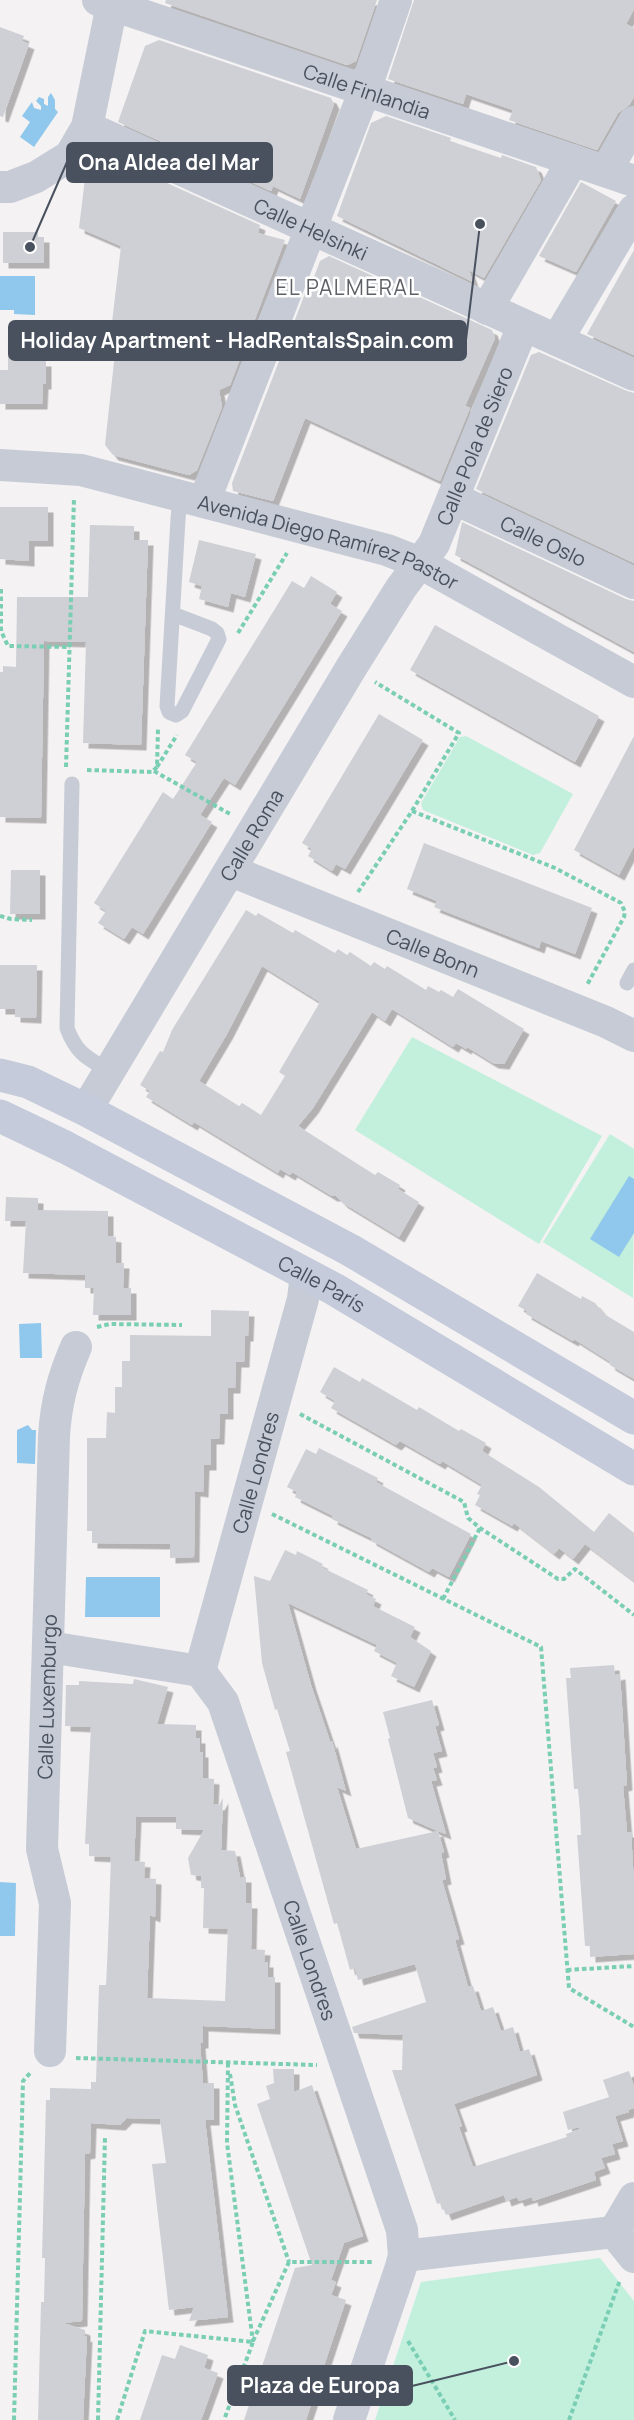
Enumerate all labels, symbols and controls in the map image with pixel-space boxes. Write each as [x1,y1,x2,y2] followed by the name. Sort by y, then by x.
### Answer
[300,57,434,125] street label: Calle Finlandia
[67,143,272,182] callout: Ona Aldea del Mar
[79,148,259,176] text: Ona Aldea del Mar
[250,191,372,266] street label: Calle Helsinki
[276,273,420,301] district label: EL PALMERAL
[9,321,466,360] callout: Holiday Apartment - HadRentalsSpain.com
[20,326,454,354] text: Holiday Apartment - HadRentalsSpain.com
[430,362,519,529] street label: Calle Pola de Siero
[195,488,464,595] street label: Avenida Diego Ramírez Pastor
[496,509,591,572] street label: Calle Oslo
[213,784,289,886] street label: Calle Roma
[383,922,484,983] street label: Calle Bonn
[274,1249,371,1318] street label: Calle París
[225,1408,285,1537] street label: Calle Londres
[31,1614,62,1780] street label: Calle Luxemburgo
[278,1896,343,2024] street label: Calle Londres
[228,2366,412,2405] callout: Plaza de Europa
[240,2371,400,2399] text: Plaza de Europa

